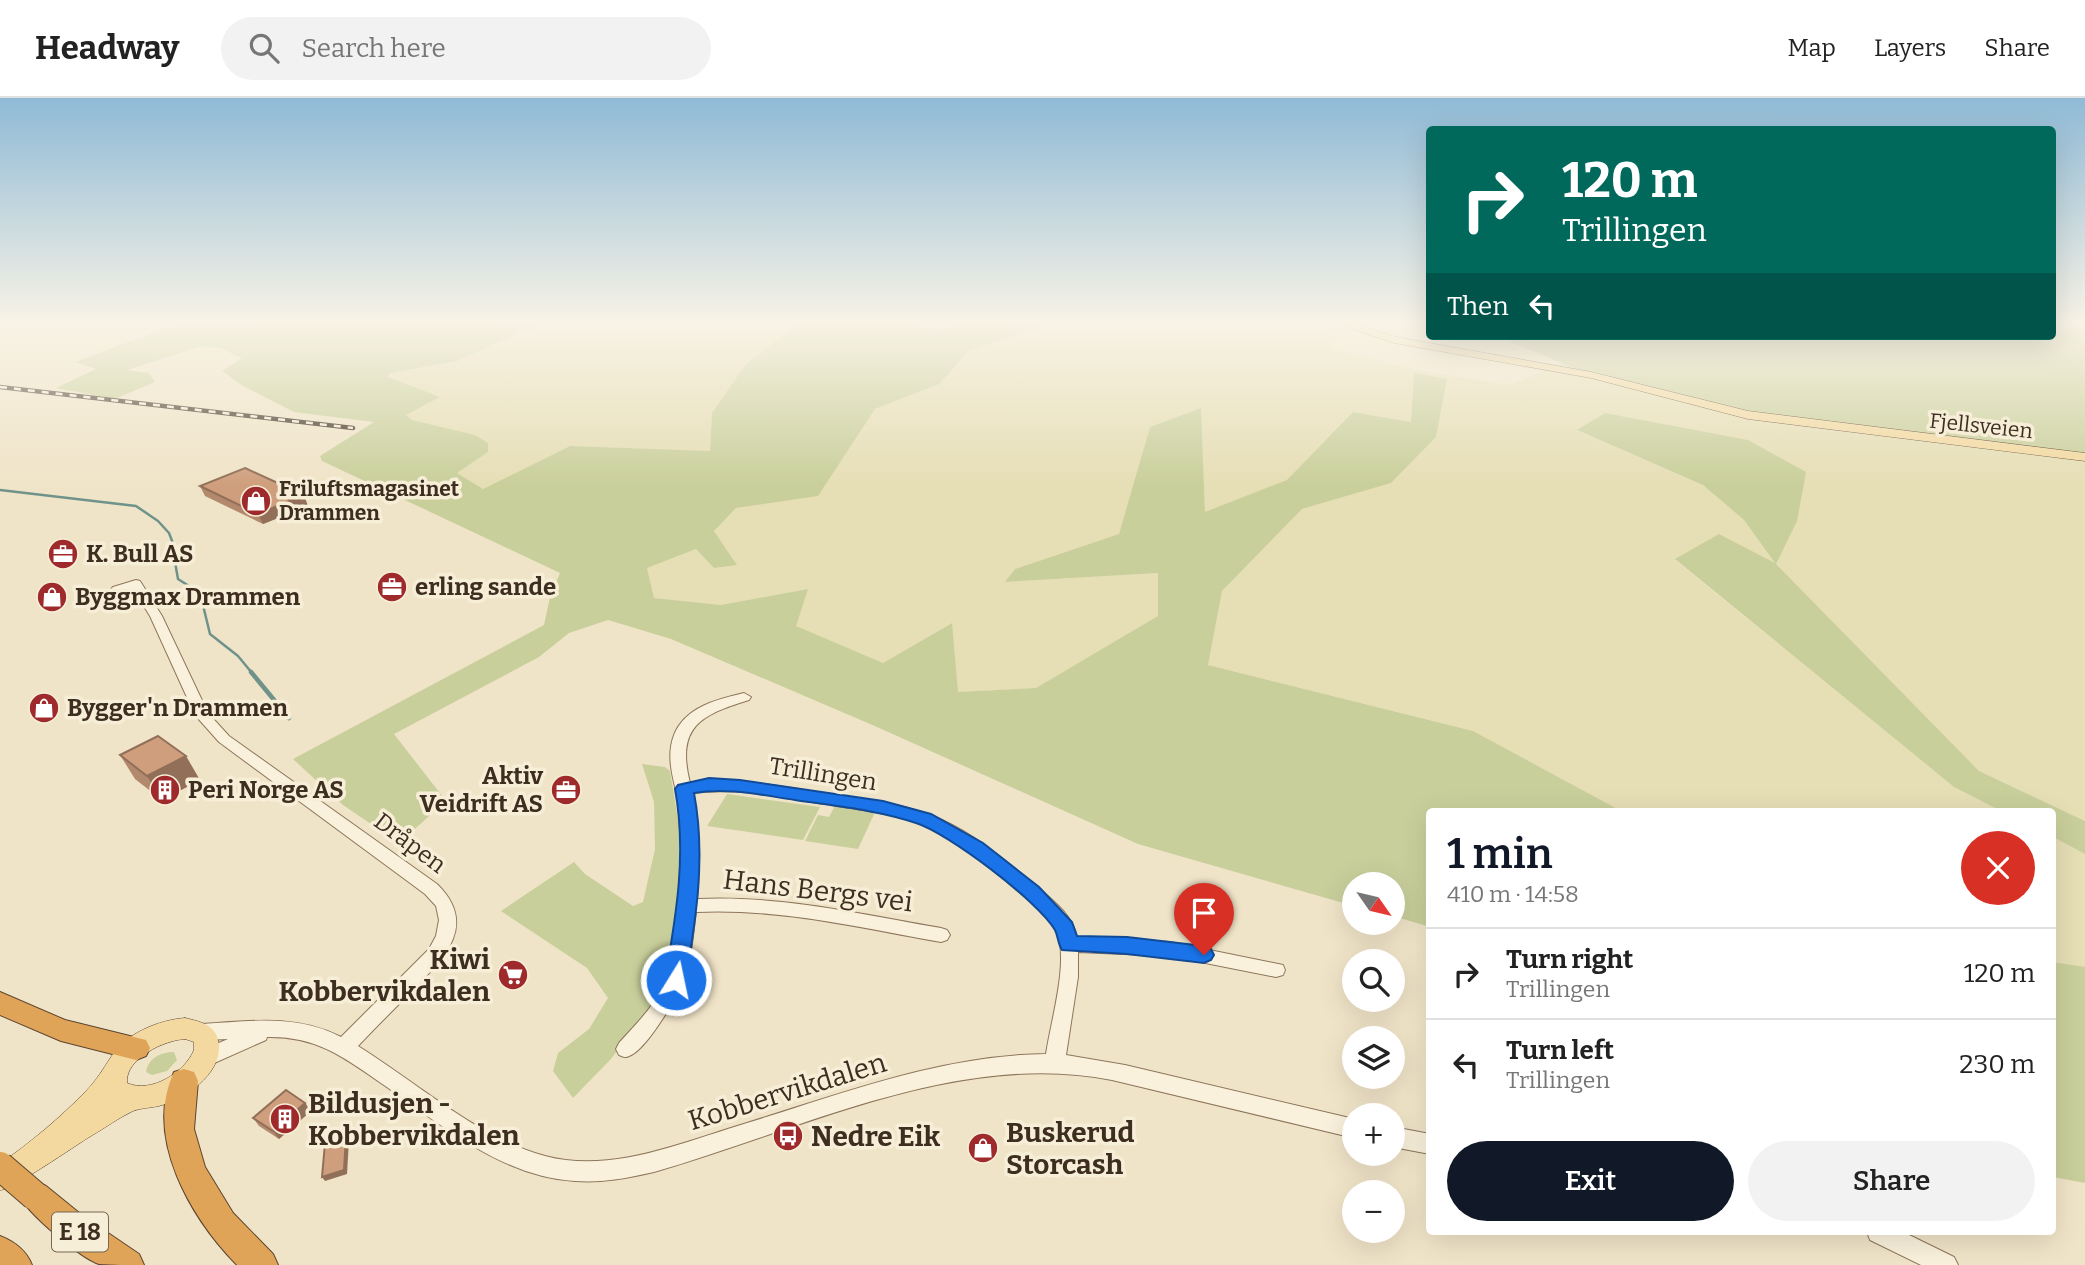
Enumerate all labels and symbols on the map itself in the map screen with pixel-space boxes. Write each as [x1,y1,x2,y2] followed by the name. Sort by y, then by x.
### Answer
[1928,408,2034,444] street label: Fjellsveien
[279,476,460,526] place label: Friluftsmagasinet Drammen
[239,484,273,518] shop icon: Friluftsmagasinet Drammen
[46,537,80,571] office icon: K. Bull AS
[86,540,194,568] place label: K. Bull AS
[375,570,409,604] office icon: erling sande
[415,573,556,601] place label: erling sande
[35,580,69,614] shop icon: Byggmax Drammen
[75,583,301,611] place label: Byggmax Drammen
[27,691,61,725] shop icon: Bygger'n Drammen
[67,694,288,722] place label: Bygger'n Drammen
[767,752,879,796] street label: Trillingen
[419,762,544,818] place label: Aktiv Veidrift AS
[148,773,182,807] building icon: Peri Norge AS
[549,773,583,807] office icon: Aktiv Veidrift AS
[188,776,344,804] place label: Peri Norge AS
[369,807,451,879] street label: Dråpen
[721,862,915,919] street label: Hans Bergs vei
[1342,872,1405,934] north arrow
[1174,883,1234,955] pin
[278,943,490,1008] place label: Kiwi Kobbervikdalen
[639,943,713,1017] position arrow
[496,958,530,992] supermarket icon: Kiwi Kobbervikdalen
[684,1046,890,1137] street label: Kobbervikdalen
[308,1087,520,1152] place label: Bildusjen - Kobbervikdalen
[268,1102,302,1136] building icon: Bildusjen - Kobbervikdalen
[1006,1116,1134,1181] place label: Buskerud Storcash
[771,1119,805,1153] bus stop icon: Nedre Eik
[811,1120,940,1153] place label: Nedre Eik
[966,1131,1000,1165] shop icon: Buskerud Storcash
[52,1212,108,1252] road number: E 18

